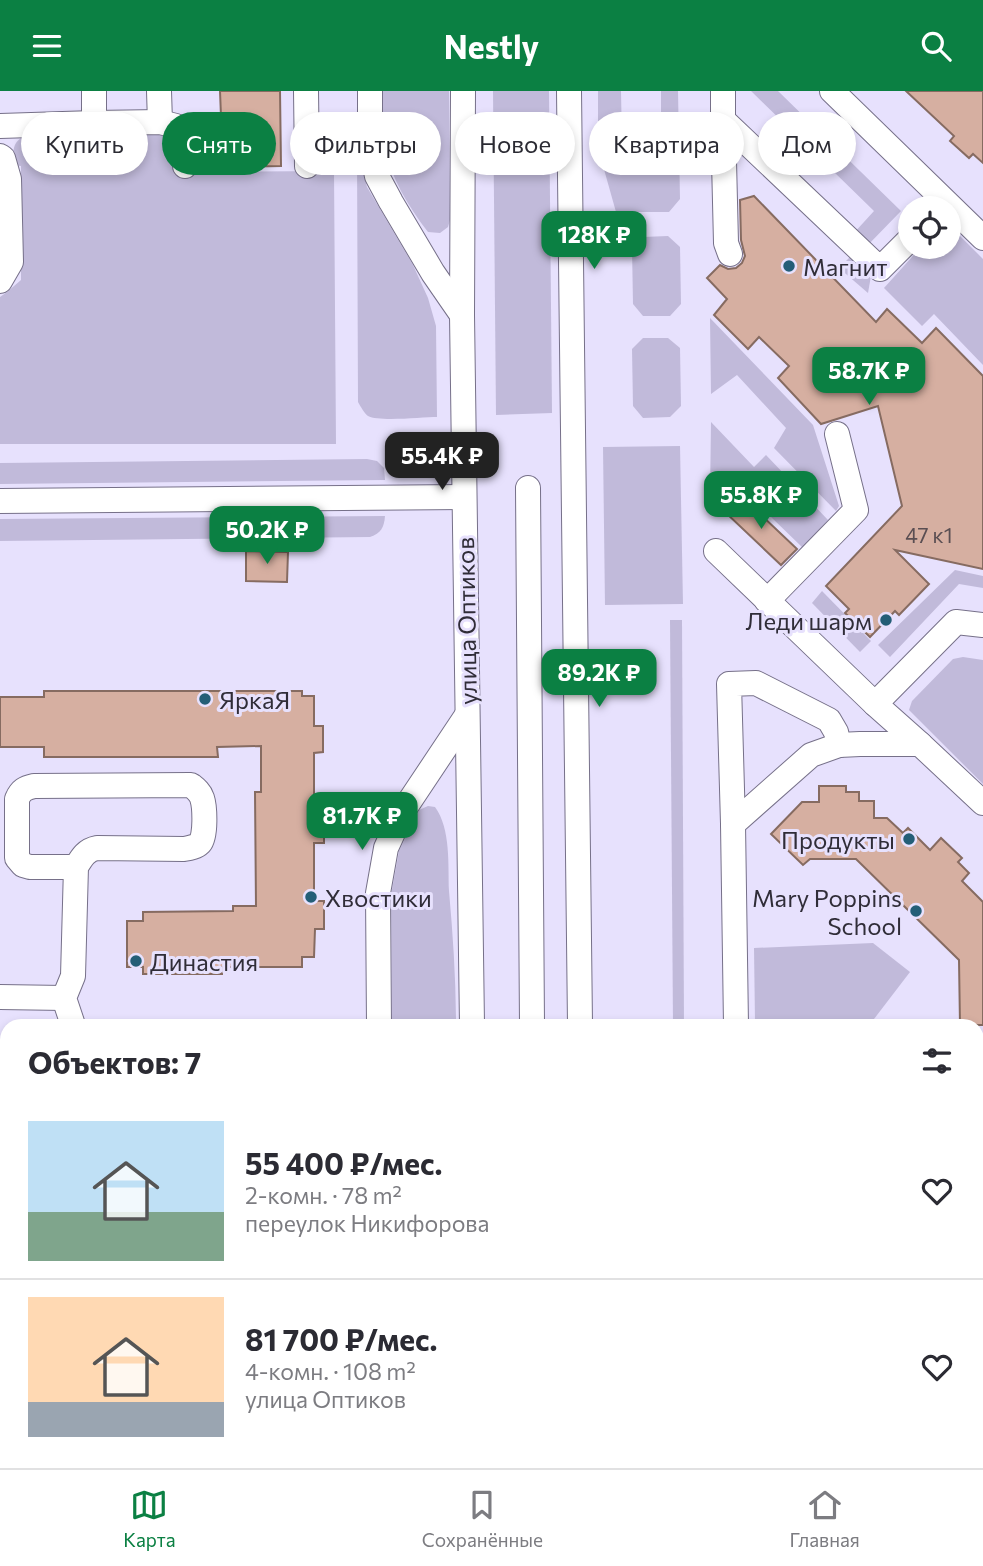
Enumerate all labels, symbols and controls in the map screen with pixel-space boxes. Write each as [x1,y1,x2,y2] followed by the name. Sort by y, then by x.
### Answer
[444,26,539,66] text: Nestly
[28,27,66,65] icon: menu
[917,27,955,65] icon: search
[21,112,148,175] chip: Купить
[162,112,276,175] chip: Снять
[290,112,441,175] chip: Фильтры
[455,112,575,175] chip: Новое
[589,112,744,175] chip: Квартира
[758,112,856,175] chip: Дом
[898,196,961,259] map controls
[898,196,961,259] button: locate
[537,211,651,271] pin: 128K ₽
[557,220,631,248] text: 128K ₽
[803,252,887,281] place label: Магнит
[781,258,797,274] marker: Магнит
[804,347,934,407] pin: 58.7K ₽
[828,356,910,384] text: 58.7K ₽
[377,433,507,492] pin: 55.4K ₽
[401,441,483,469] text: 55.4K ₽
[696,471,826,531] pin: 55.8K ₽
[720,480,802,508] text: 55.8K ₽
[202,507,332,566] pin: 50.2K ₽
[225,515,309,543] text: 50.2K ₽
[905,522,953,547] house number: 47 к1
[450,537,482,705] street label: улица Оптиков
[745,606,872,635] place label: Леди шарм
[878,612,894,628] marker: Леди шарм
[534,649,664,709] pin: 89.2K ₽
[558,658,640,686] text: 89.2K ₽
[219,685,290,714] place label: ЯркаЯ
[197,691,213,707] marker: ЯркаЯ
[297,793,427,852] pin: 81.7K ₽
[323,801,401,829] text: 81.7K ₽
[781,825,895,854] place label: Продукты
[901,831,917,847] marker: Продукты
[325,883,432,912] place label: Хвостики
[752,883,902,940] place label: Mary Poppins School
[303,889,319,905] marker: Хвостики
[908,903,924,919] marker: Mary Poppins School
[150,947,258,976] place label: Династия
[128,953,144,969] marker: Династия
[918,1042,956,1080] icon: filters
[28,1043,201,1080] text: Объектов: 7
[245,1144,442,1181] text: 55 400 ₽/мес.
[84,1149,168,1233] icon: home
[918,1172,956,1210] icon: heart
[245,1181,402,1209] text: 2-комн. · 78 m²
[245,1209,490,1237] text: переулок Никифорова
[245,1320,437,1357] text: 81 700 ₽/мес.
[84,1325,168,1409] icon: home
[918,1348,956,1386] icon: heart
[245,1357,416,1385] text: 4-комн. · 108 m²
[245,1385,406,1413] text: улица Оптиков
[123,1486,176,1551] tab: Карта
[422,1486,543,1551] tab: Сохранённые
[789,1486,860,1551] tab: Главная

